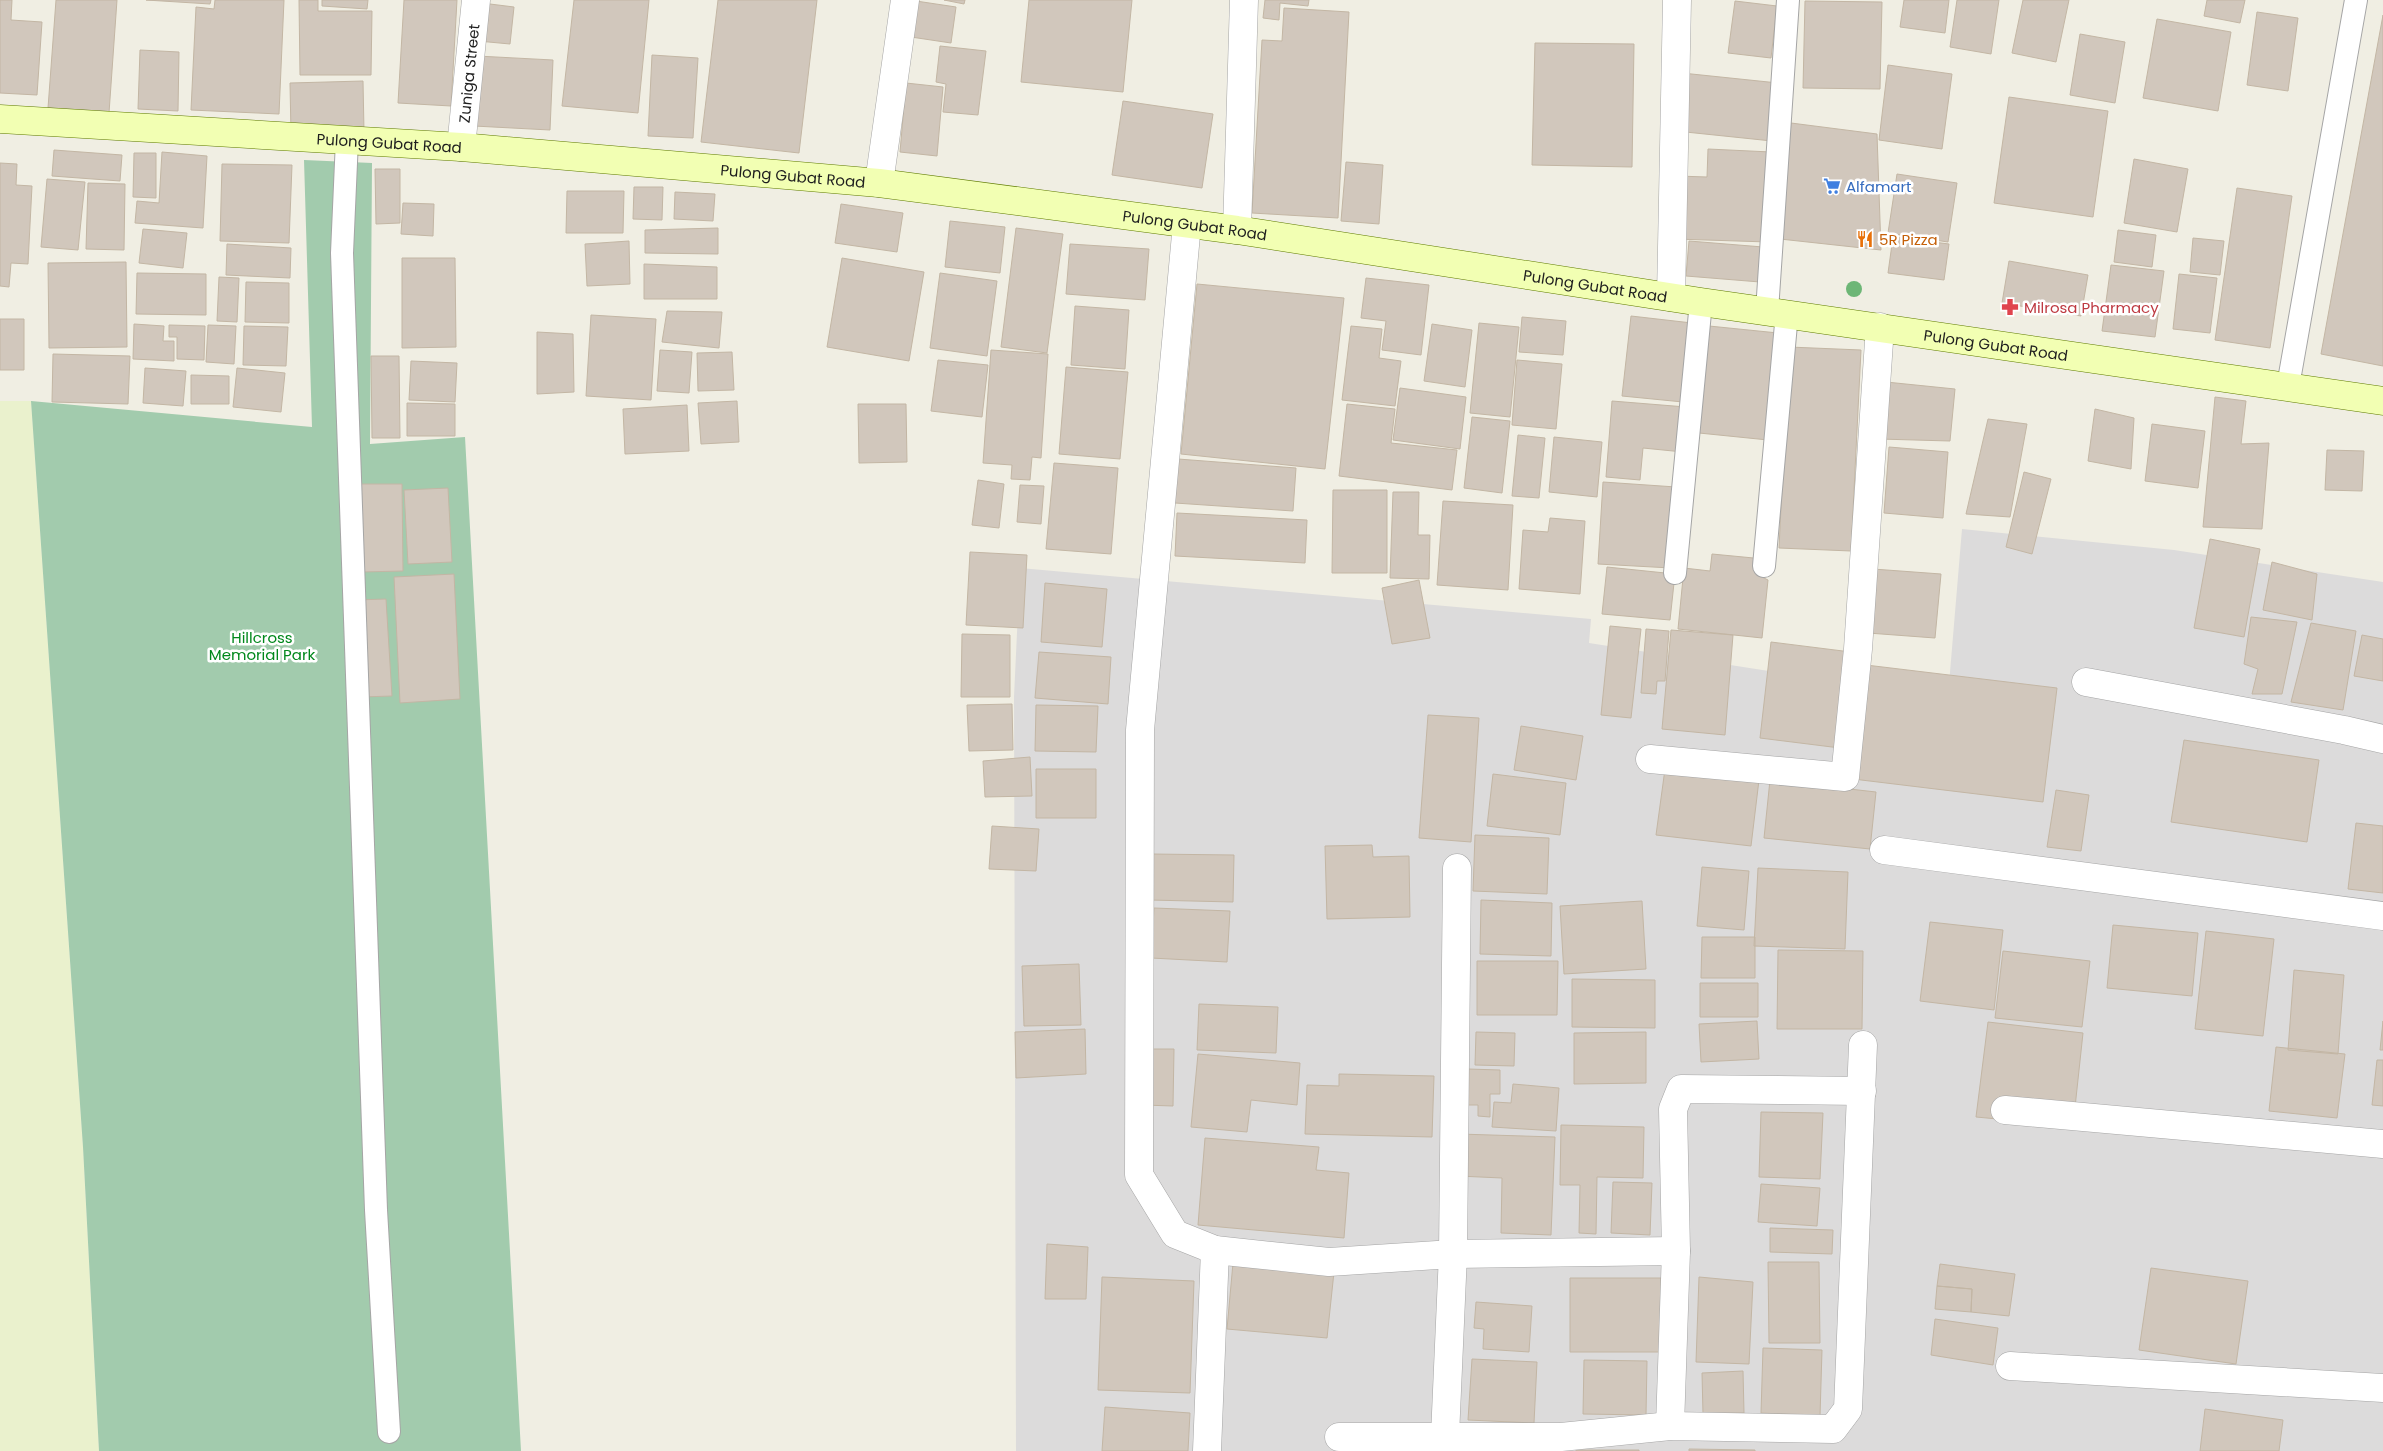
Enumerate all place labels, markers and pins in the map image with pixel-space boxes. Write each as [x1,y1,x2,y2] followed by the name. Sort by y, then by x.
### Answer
[1822,176,1842,196] supermarket icon: Alfamart
[1846,176,1912,197] place label: Alfamart
[1855,229,1875,249] restaurant icon: 5R Pizza
[1879,229,1938,250] place label: 5R Pizza
[2000,297,2020,317] pharmacy icon: Milrosa Pharmacy
[2024,297,2159,318] place label: Milrosa Pharmacy

